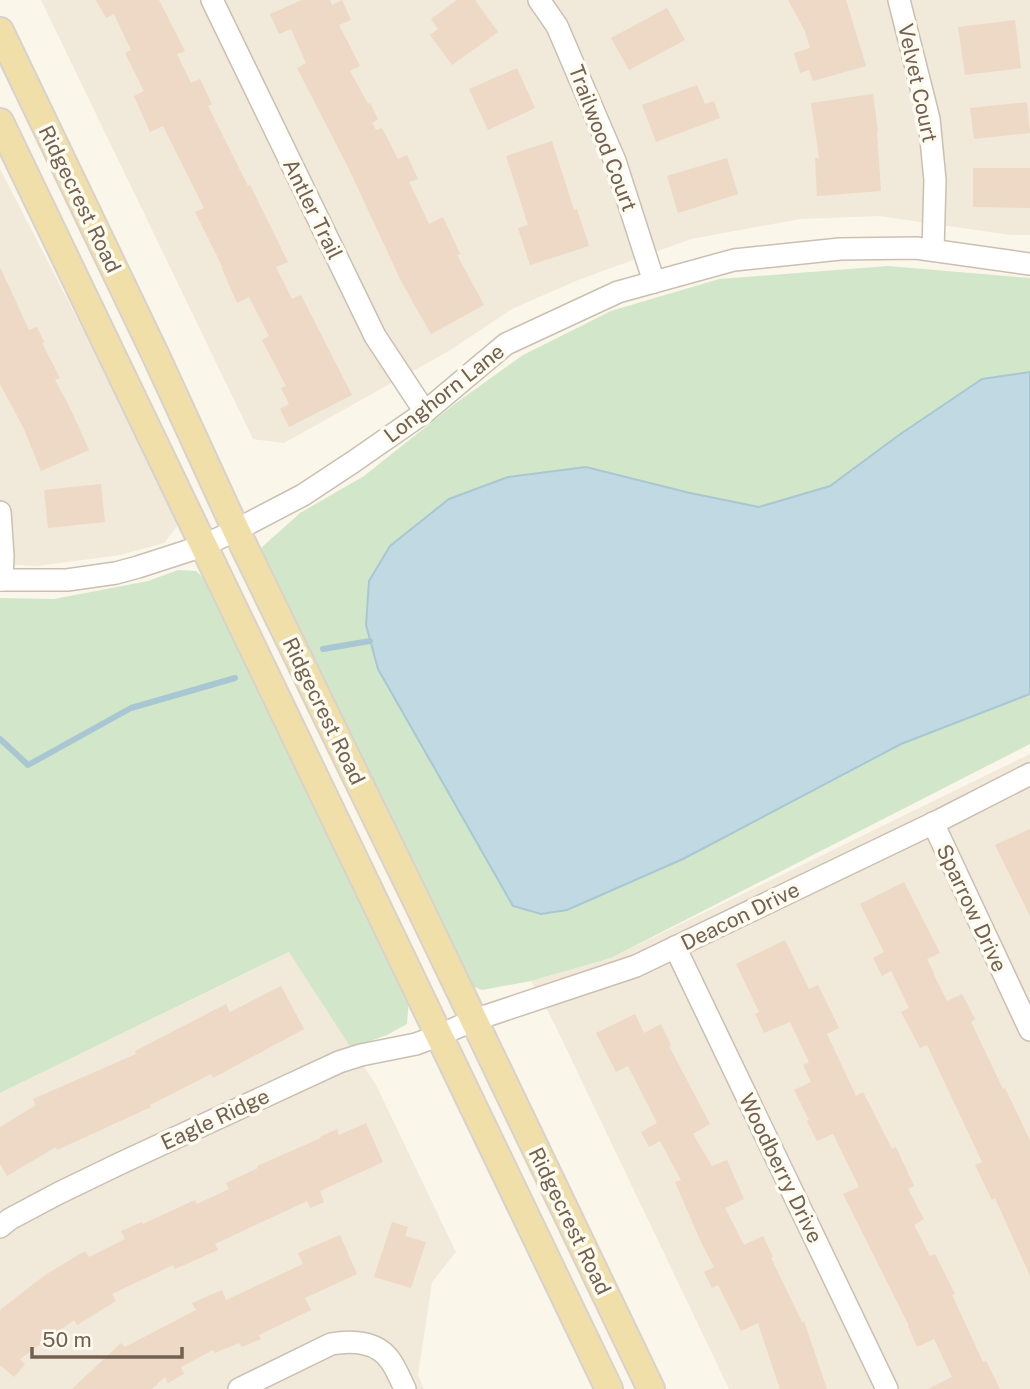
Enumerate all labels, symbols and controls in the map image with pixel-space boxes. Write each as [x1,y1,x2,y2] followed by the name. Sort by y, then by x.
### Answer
[893,21,943,145] street label: Velvet Court
[564,61,642,215] street label: Trailwood Court
[33,121,127,277] street label: Ridgecrest Road
[278,155,348,263] street label: Antler Trail
[379,338,509,448] street label: Longhorn Lane
[277,633,371,789] street label: Ridgecrest Road
[932,840,1012,976] street label: Sparrow Drive
[677,877,803,955] street label: Deacon Drive
[157,1083,273,1155] street label: Eagle Ridge
[734,1089,828,1247] street label: Woodberry Drive
[523,1143,617,1299] street label: Ridgecrest Road
[32,1316,182,1360] scale bar
[42,1327,92,1352] text: 50 m

